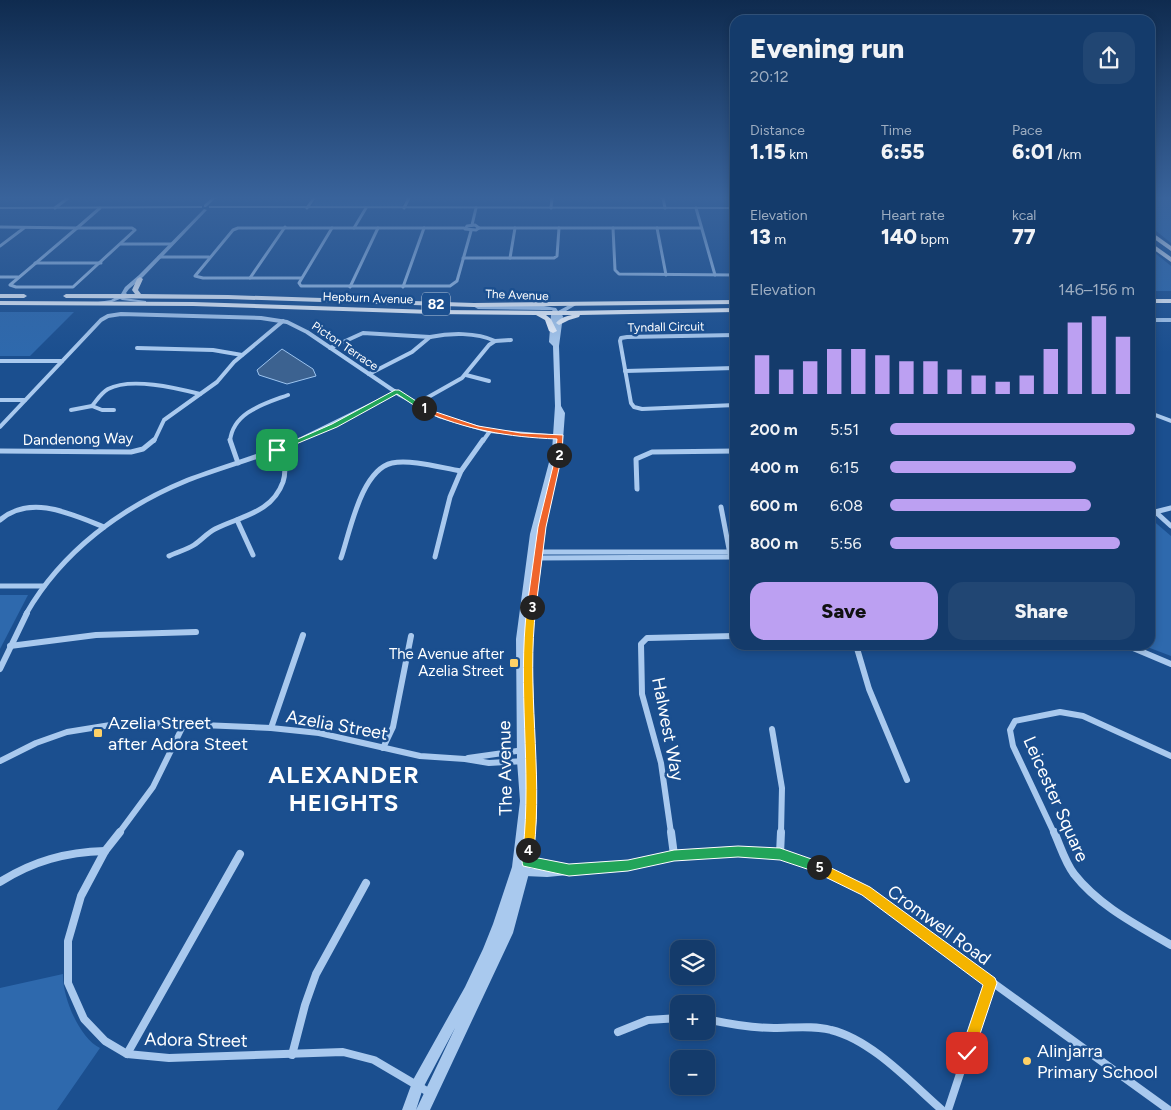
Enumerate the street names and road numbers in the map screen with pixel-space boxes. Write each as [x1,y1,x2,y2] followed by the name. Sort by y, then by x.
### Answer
[485,287,549,303] street label: The Avenue
[322,289,414,307] street label: Hepburn Avenue
[422,292,450,316] road number: 82
[309,319,381,374] street label: Picton Terrace
[627,319,705,335] street label: Tyndall Circuit
[23,429,133,449] street label: Dandenong Way
[647,675,689,783] street label: Halwest Way
[284,705,390,745] street label: Azelia Street
[493,720,517,816] street label: The Avenue
[1018,733,1094,865] street label: Leicester Square
[883,880,995,970] street label: Cromwell Road
[144,1028,248,1052] street label: Adora Street

